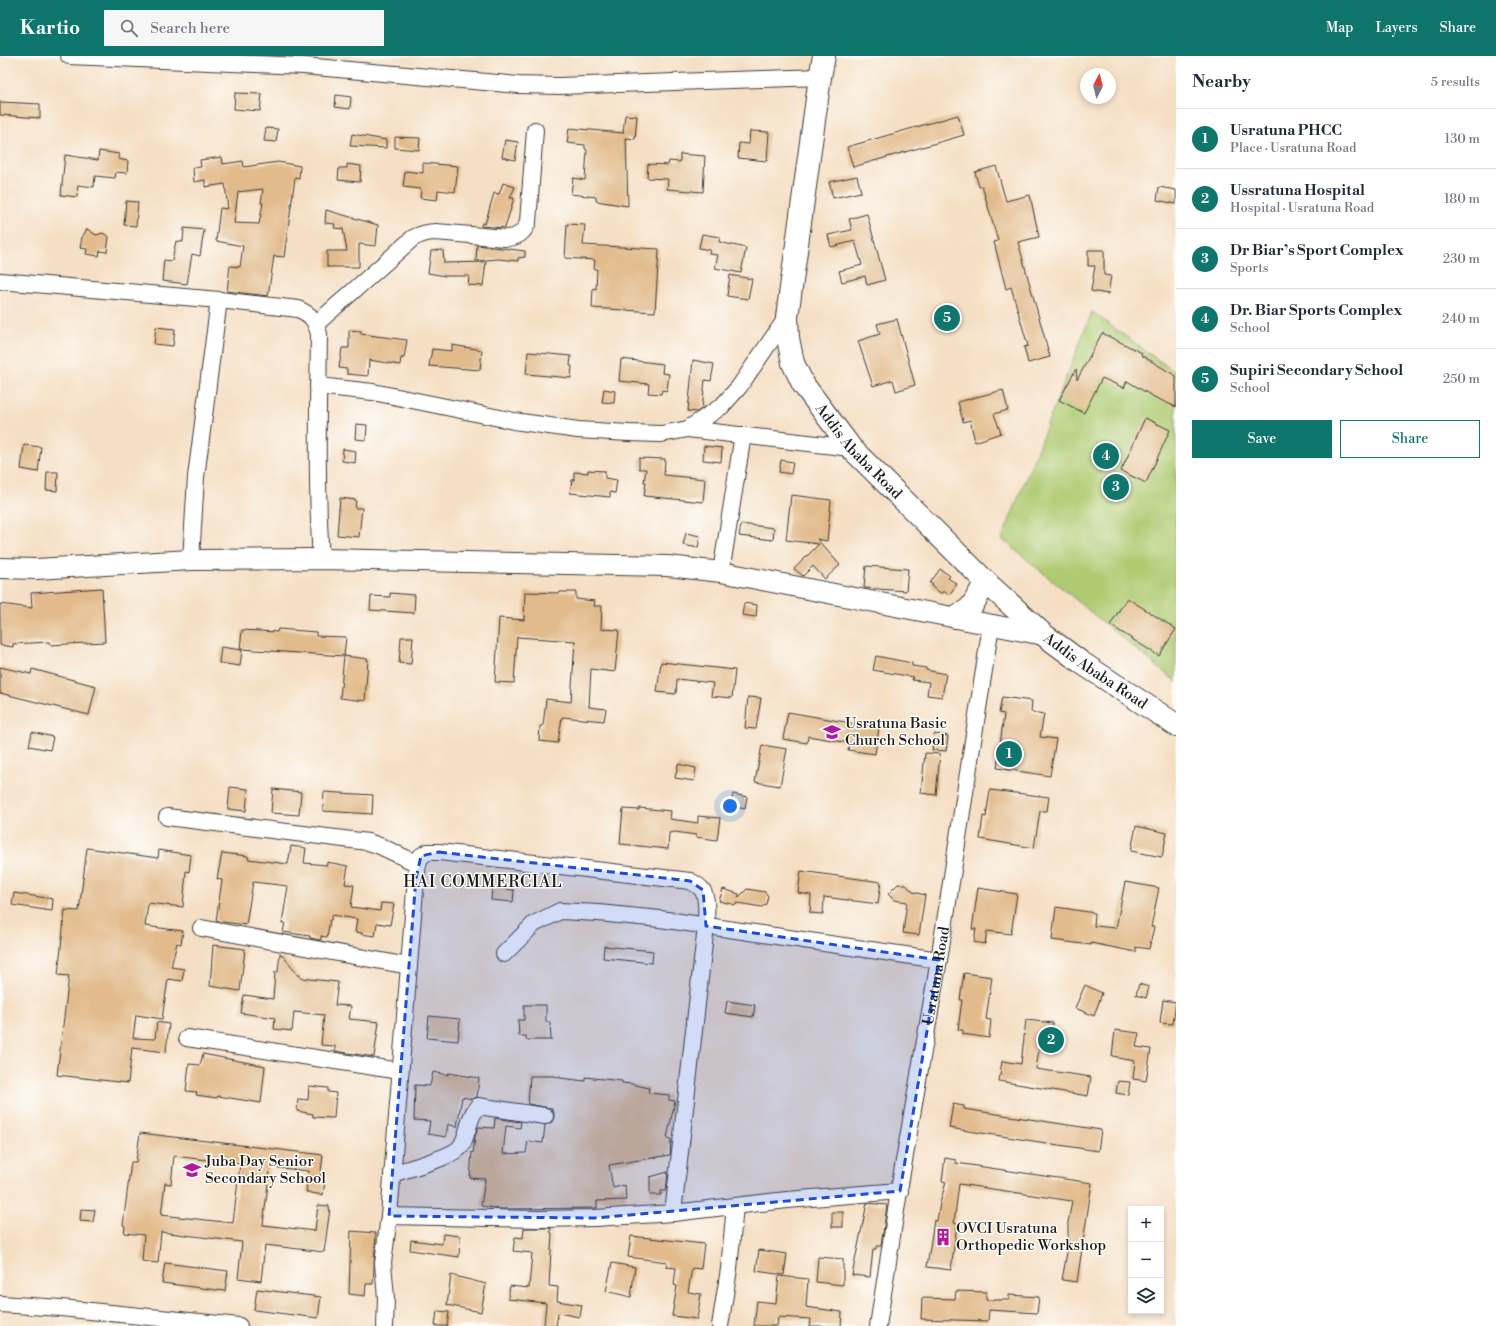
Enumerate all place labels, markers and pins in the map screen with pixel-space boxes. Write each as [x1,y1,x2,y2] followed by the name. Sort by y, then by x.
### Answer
[934,303,960,333] pin: 5
[1093,441,1119,471] pin: 4
[1103,472,1129,502] pin: 3
[845,714,947,750] place label: Usratuna Basic Church School
[822,722,842,742] school or university icon: Usratuna Basic Church School
[996,739,1022,769] pin: 1
[1038,1025,1064,1055] pin: 2
[204,1152,327,1188] place label: Juba Day Senior Secondary School
[182,1160,202,1180] school or university icon: Juba Day Senior Secondary School
[956,1219,1106,1255] place label: OVCI Usratuna Orthopedic Workshop
[933,1227,953,1247] building icon: OVCI Usratuna Orthopedic Workshop

